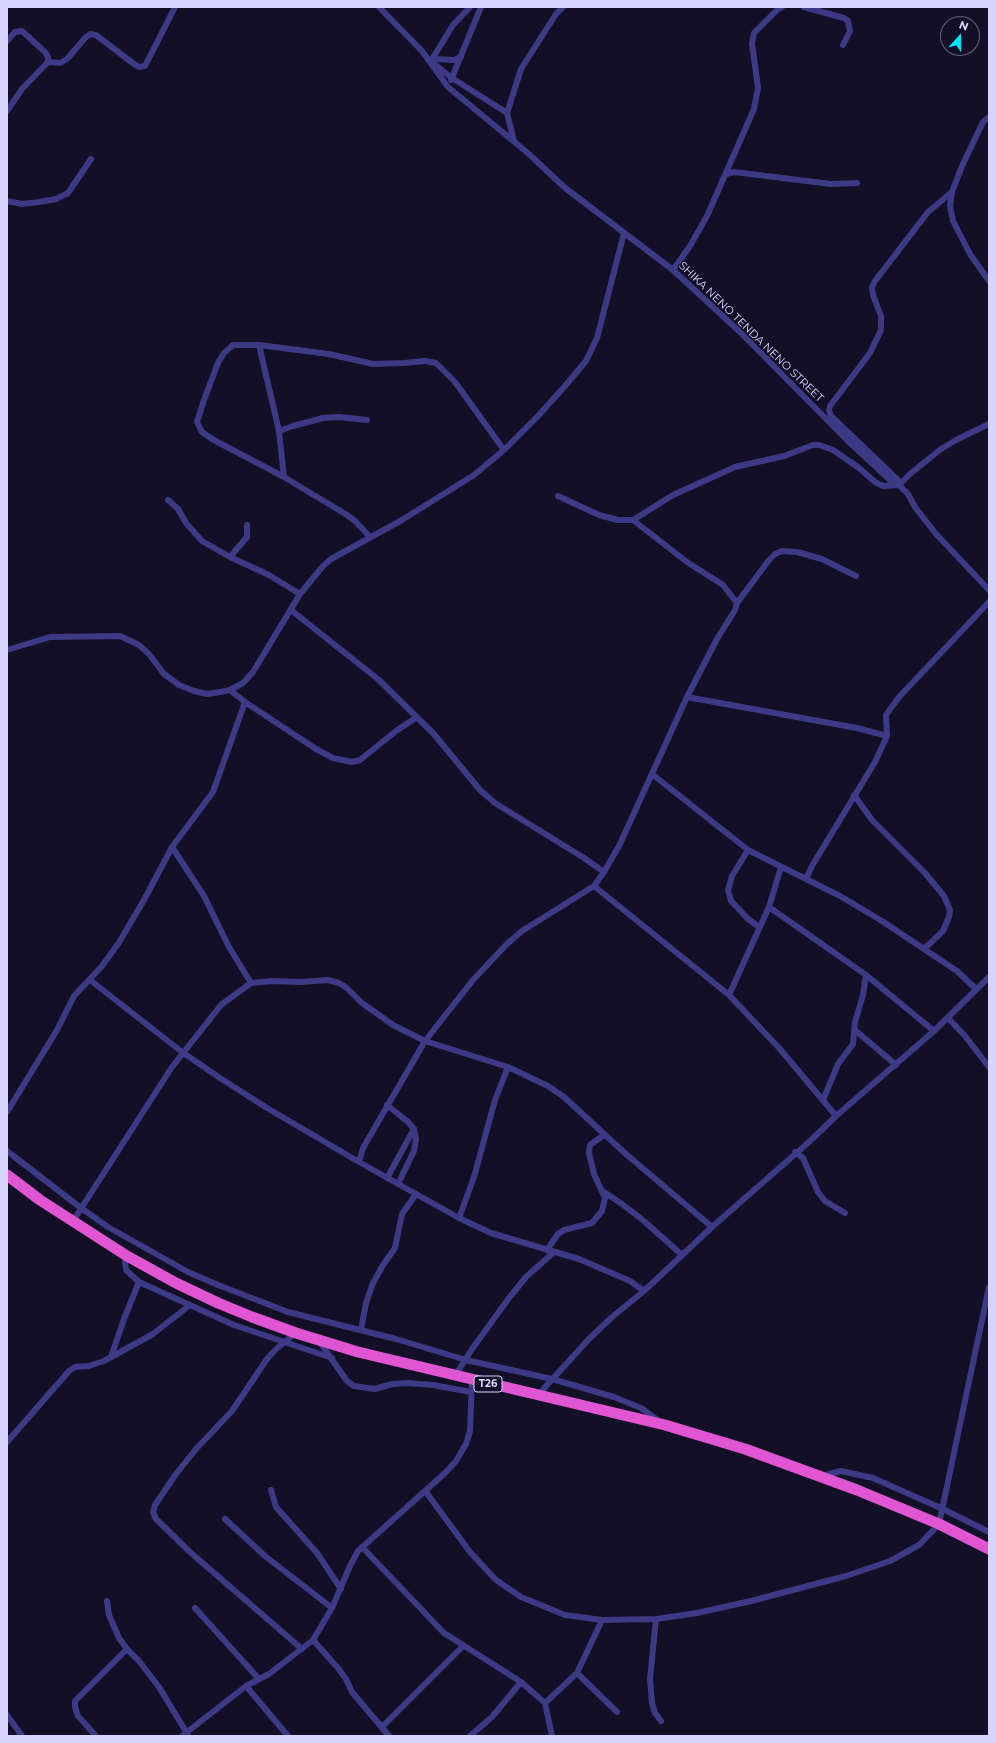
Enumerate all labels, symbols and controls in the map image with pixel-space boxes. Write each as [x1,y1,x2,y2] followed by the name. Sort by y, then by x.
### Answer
[940,16,980,56] north arrow
[957,18,971,34] text: N
[676,259,826,405] street label: SHIKA NENO TENDA NENO STREET
[474,1376,502,1392] road number: T26

